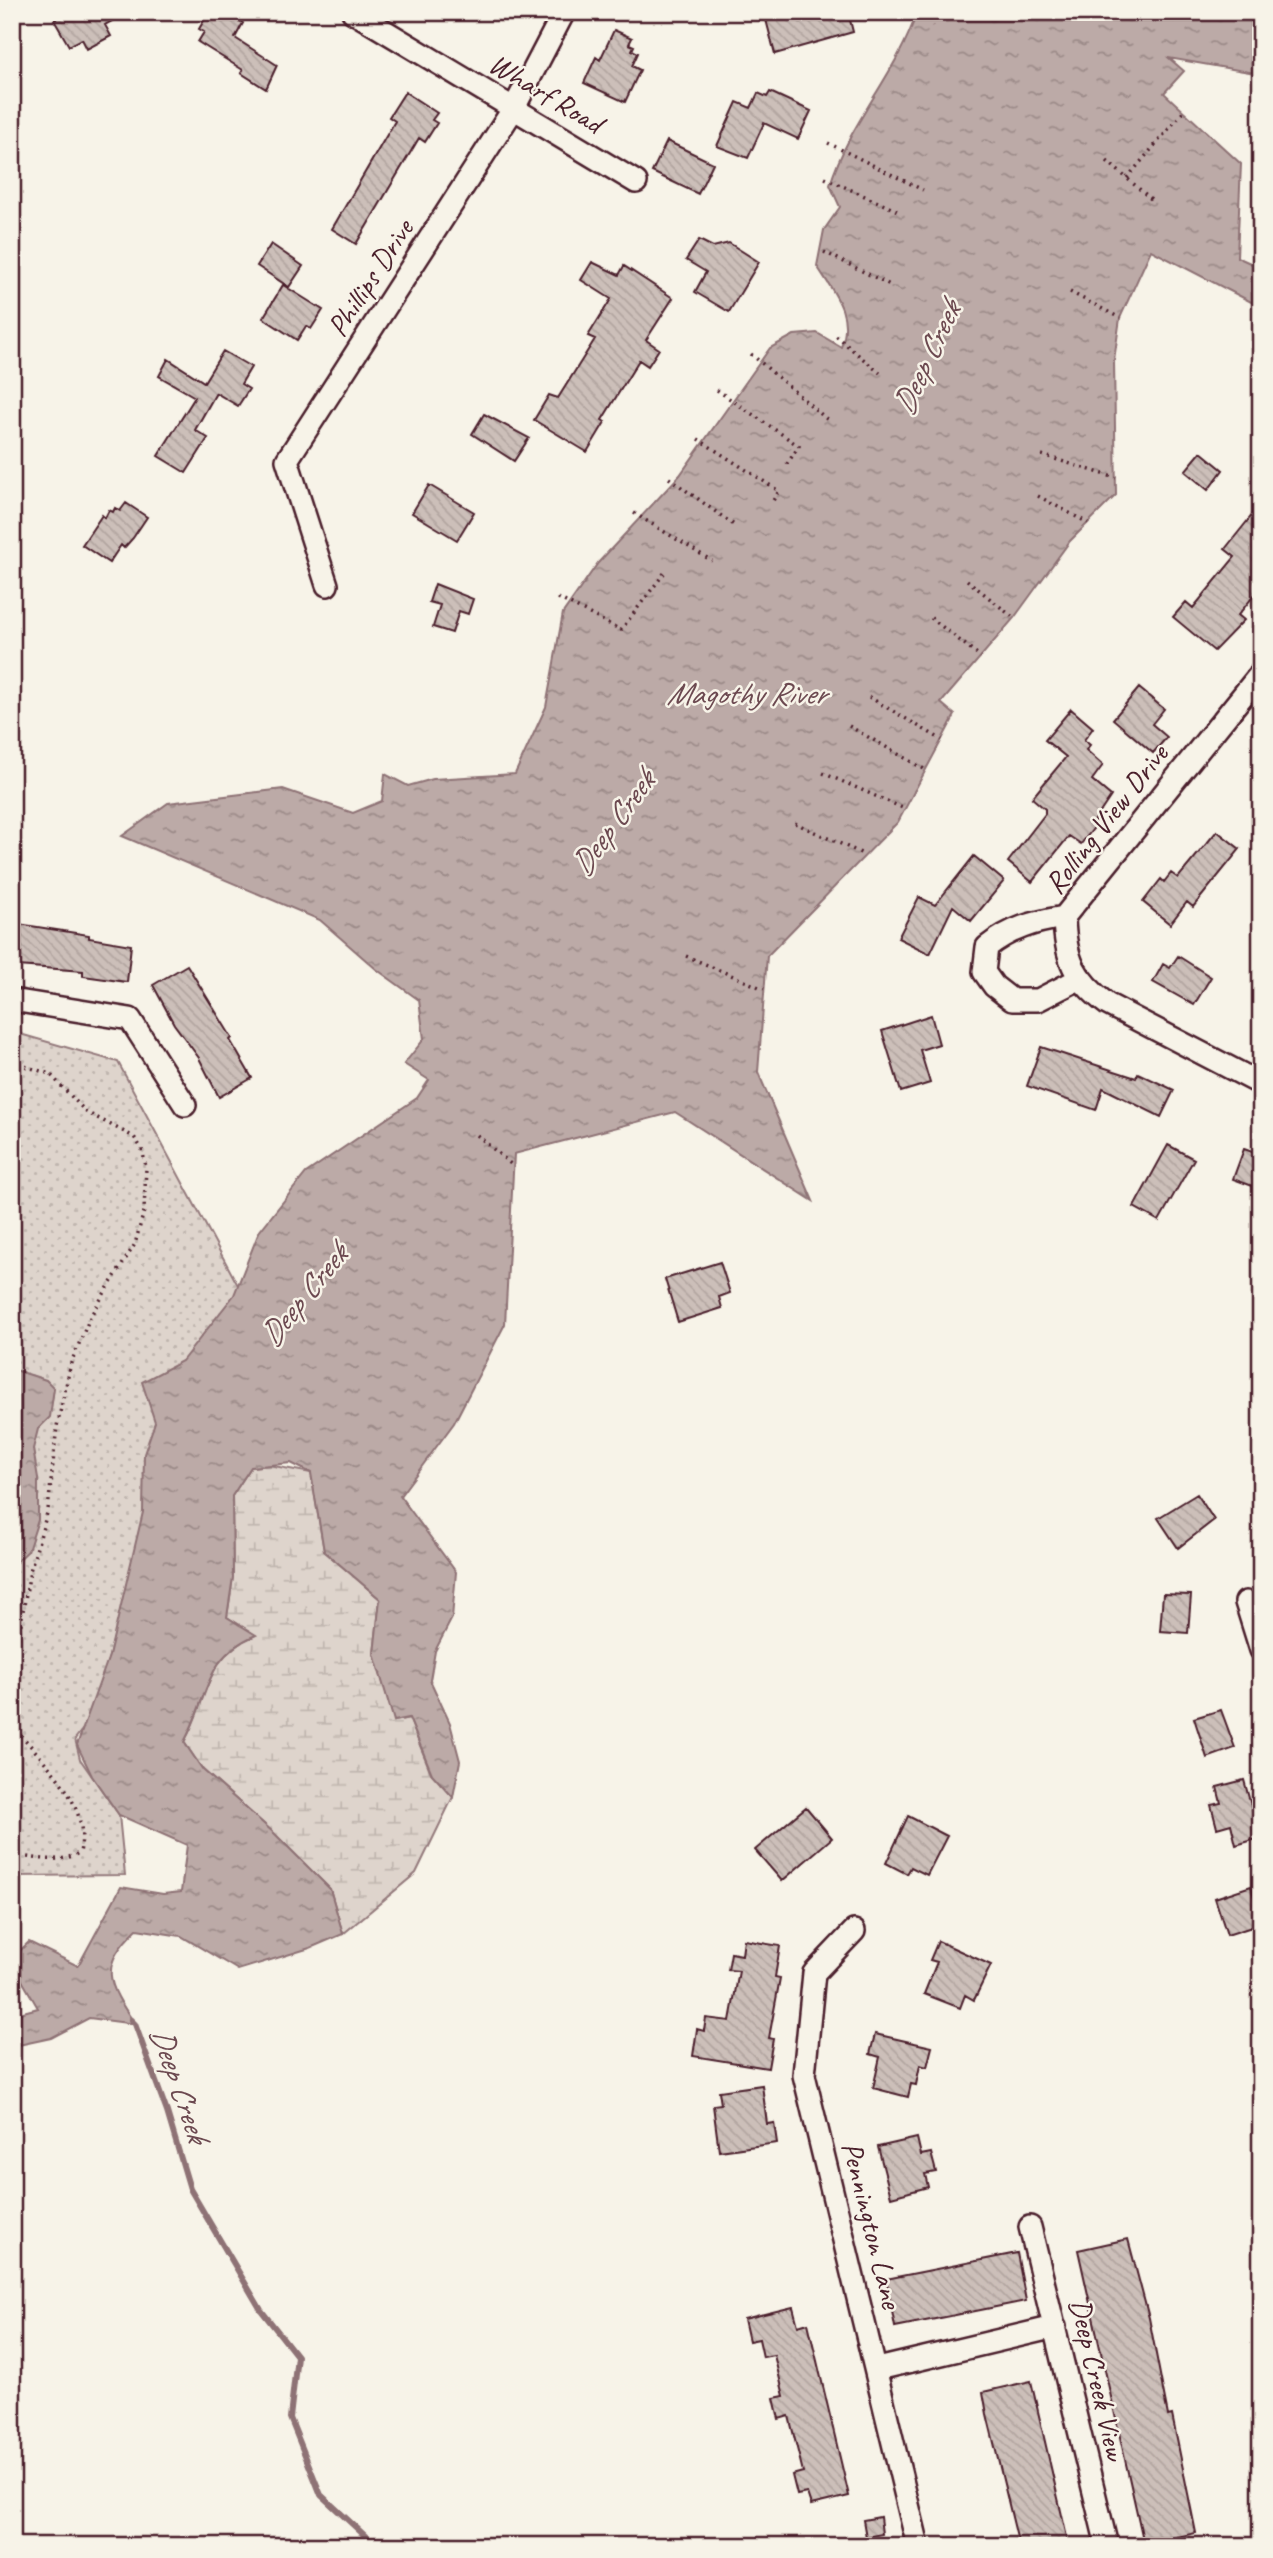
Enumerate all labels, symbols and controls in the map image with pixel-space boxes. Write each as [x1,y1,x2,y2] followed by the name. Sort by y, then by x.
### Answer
[482,44,613,144] street label: Wharf Road
[318,211,423,344] street label: Phillips Drive
[883,290,973,421] water label: Deep Creek
[666,673,831,714] water label: Magothy River
[1036,735,1178,902] street label: Rolling View Drive
[561,758,668,883] water label: Deep Creek
[250,1231,361,1354] water label: Deep Creek
[141,2021,220,2153] water label: Deep Creek
[833,2138,912,2314] street label: Pennington Lane
[1061,2295,1136,2466] street label: Deep Creek View

